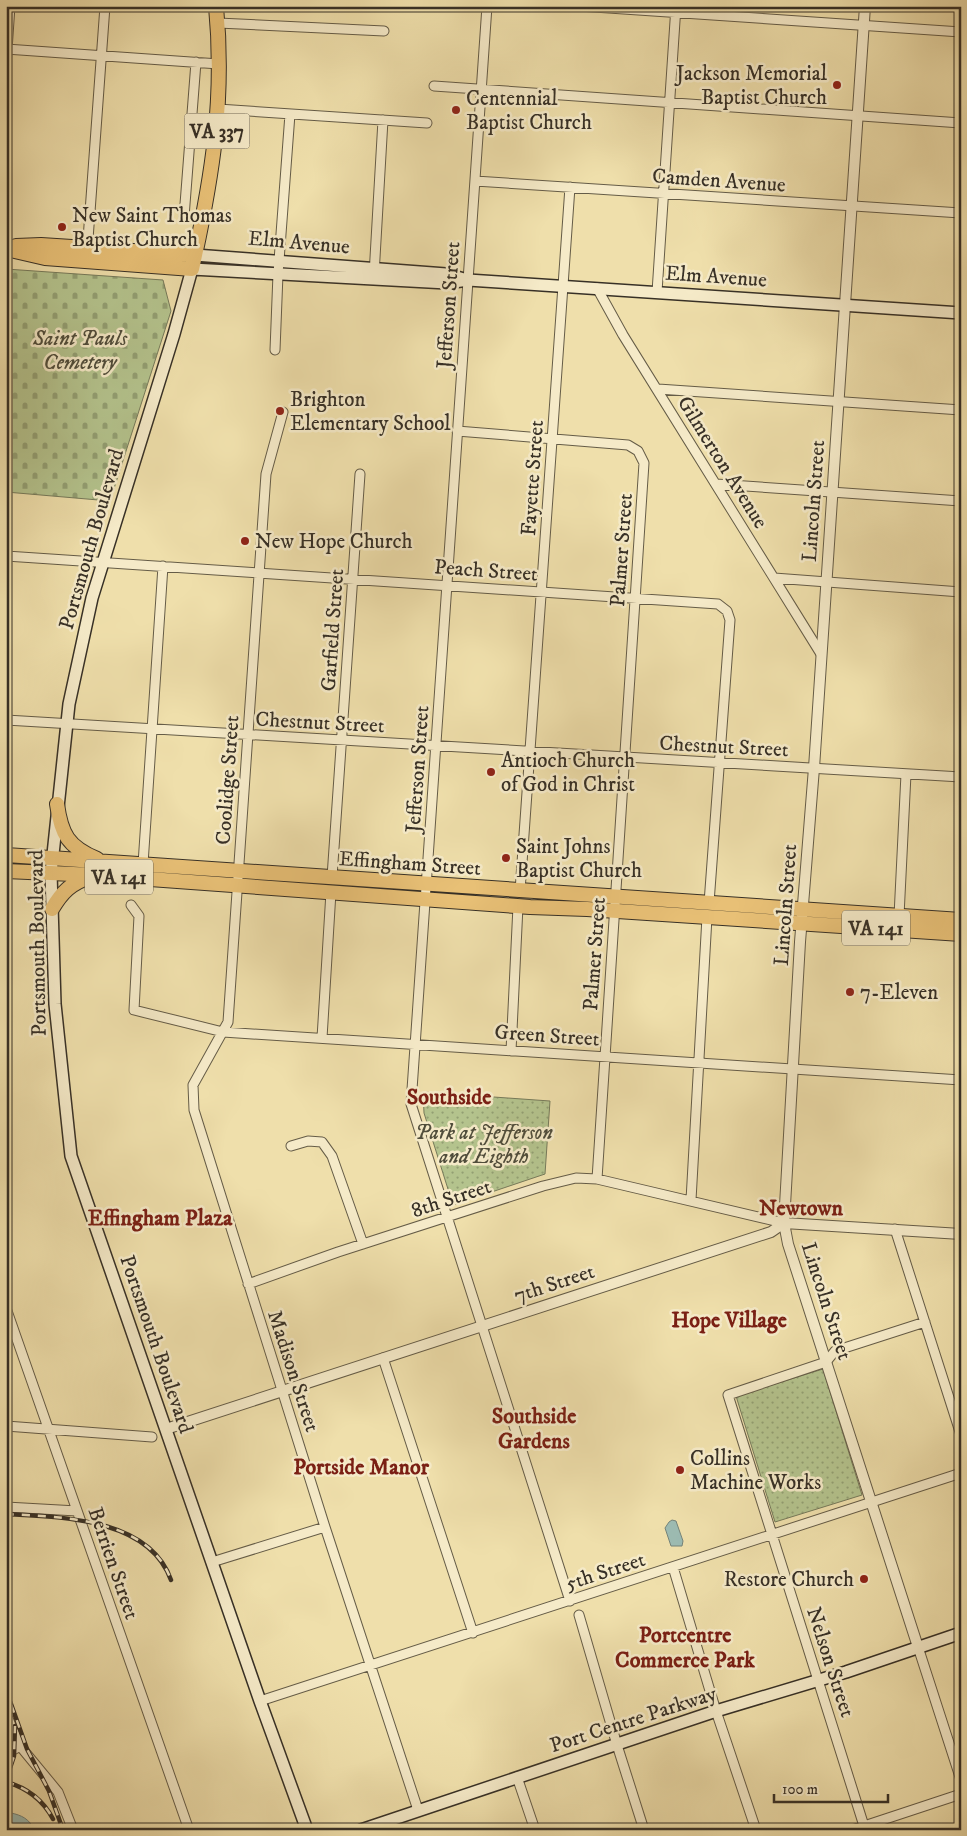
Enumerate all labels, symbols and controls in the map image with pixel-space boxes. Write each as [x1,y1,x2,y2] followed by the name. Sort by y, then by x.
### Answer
[674,61,828,111] place label: Jackson Memorial Baptist Church
[831,79,843,91] marker: Jackson Memorial Baptist Church
[466,86,592,136] place label: Centennial Baptist Church
[450,104,462,116] marker: Centennial Baptist Church
[184,114,250,148] road number: VA 337
[651,163,787,199] street label: Camden Avenue
[72,203,232,253] place label: New Saint Thomas Baptist Church
[56,221,68,233] marker: New Saint Thomas Baptist Church
[247,226,351,260] street label: Elm Avenue
[431,240,466,371] street label: Jefferson Street
[664,260,768,294] street label: Elm Avenue
[32,326,128,376] park label: Saint Pauls Cemetery
[290,387,451,437] place label: Brighton Elementary School
[671,391,773,534] street label: Gilmerton Avenue
[274,405,286,417] marker: Brighton Elementary School
[516,419,550,537] street label: Fayette Street
[797,439,831,563] street label: Lincoln Street
[54,445,130,633] street label: Portsmouth Boulevard
[605,492,639,608] street label: Palmer Street
[255,529,412,555] place label: New Hope Church
[239,535,251,547] marker: New Hope Church
[433,554,539,588] street label: Peach Street
[316,568,350,692] street label: Garfield Street
[400,704,435,835] street label: Jefferson Street
[255,707,385,739] street label: Chestnut Street
[211,714,246,846] street label: Coolidge Street
[659,731,789,763] street label: Chestnut Street
[501,748,635,798] place label: Antioch Church of God in Christ
[485,766,497,778] marker: Antioch Church of God in Christ
[516,834,642,884] place label: Saint Johns Baptist Church
[769,843,803,967] street label: Lincoln Street
[338,846,482,882] street label: Effingham Street
[23,849,53,1037] street label: Portsmouth Boulevard
[500,852,512,864] marker: Saint Johns Baptist Church
[85,860,153,894] road number: VA 141
[578,896,612,1012] street label: Palmer Street
[842,910,910,946] road number: VA 141
[860,980,938,1006] place label: 7-Eleven
[844,986,856,998] marker: 7-Eleven
[494,1019,600,1053] street label: Green Street
[407,1084,491,1111] district label: Southside
[415,1120,553,1170] park label: Park at Jefferson and Eighth
[408,1174,495,1224] street label: 8th Street
[759,1195,844,1222] district label: Newtown
[88,1205,233,1232] district label: Effingham Plaza
[795,1239,857,1364] street label: Lincoln Street
[113,1252,199,1437] street label: Portsmouth Boulevard
[511,1259,598,1309] street label: 7th Street
[261,1307,325,1436] street label: Madison Street
[671,1307,787,1334] district label: Hope Village
[492,1403,576,1455] district label: Southside Gardens
[690,1446,821,1496] place label: Collins Machine Works
[293,1454,430,1481] district label: Portside Manor
[674,1464,686,1476] marker: Collins Machine Works
[82,1504,144,1623] street label: Berrien Street
[562,1547,649,1597] street label: 5th Street
[724,1567,854,1593] place label: Restore Church
[858,1573,870,1585] marker: Restore Church
[800,1604,860,1721] street label: Nelson Street
[615,1622,756,1674] district label: Portcentre Commerce Park
[547,1680,721,1759] street label: Port Centre Parkway
[774,1771,888,1803] scale bar
[782,1780,818,1799] text: 100 m

